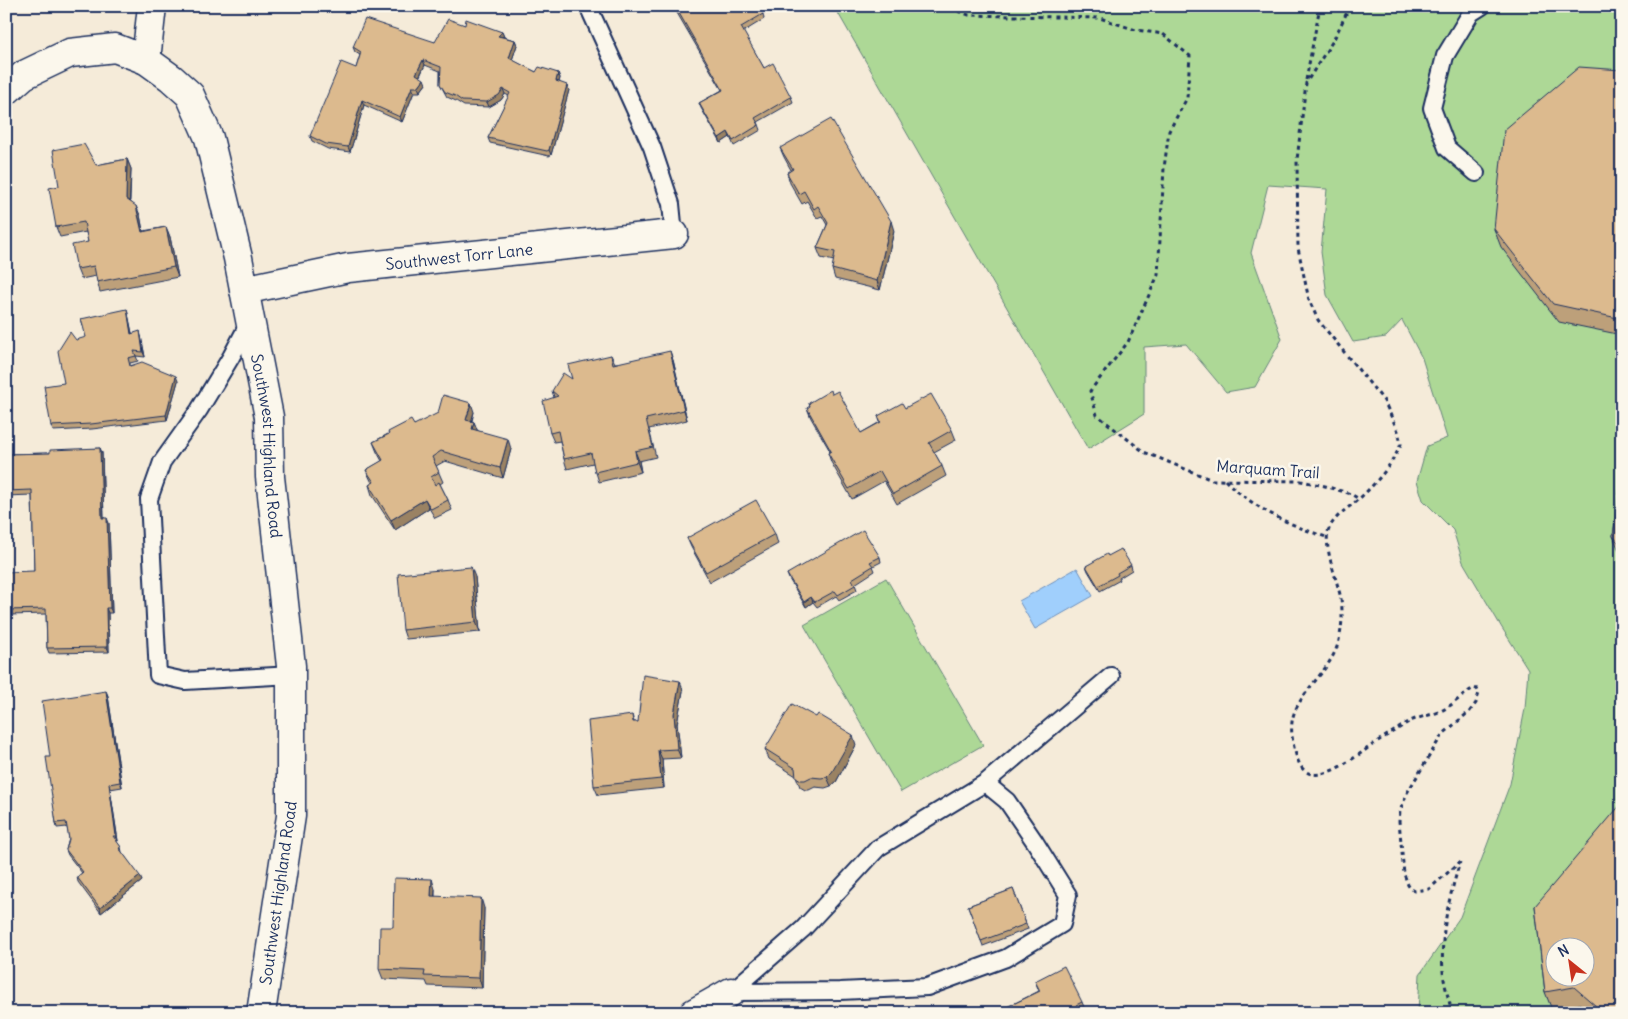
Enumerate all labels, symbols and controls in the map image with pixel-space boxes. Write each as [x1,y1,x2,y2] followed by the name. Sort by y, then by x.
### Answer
[384,239,534,274] street label: Southwest Torr Lane
[247,352,287,539] street label: Southwest Highland Road
[1216,455,1320,483] street label: Marquam Trail
[255,800,301,986] street label: Southwest Highland Road
[1546,936,1596,986] north arrow
[1555,941,1572,961] text: N

